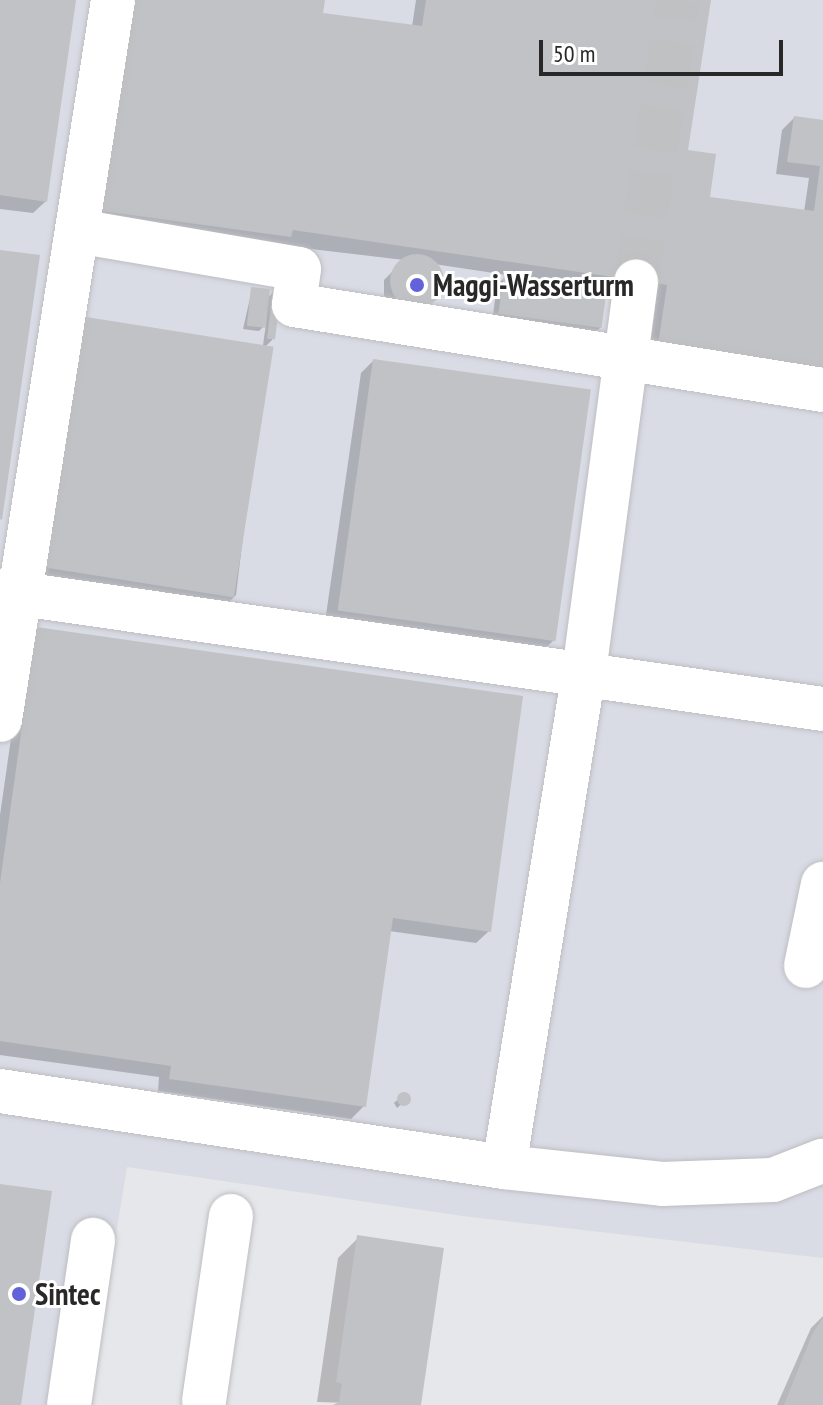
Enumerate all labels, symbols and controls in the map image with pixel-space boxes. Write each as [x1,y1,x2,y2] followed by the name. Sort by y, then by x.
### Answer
[543,24,787,74] scale bar
[553,38,595,69] text: 50 m
[433,267,634,303] place label: Maggi-Wasserturm
[408,276,426,294] marker: Maggi-Wasserturm
[35,1276,100,1312] place label: Sintec
[10,1285,28,1303] marker: Sintec

